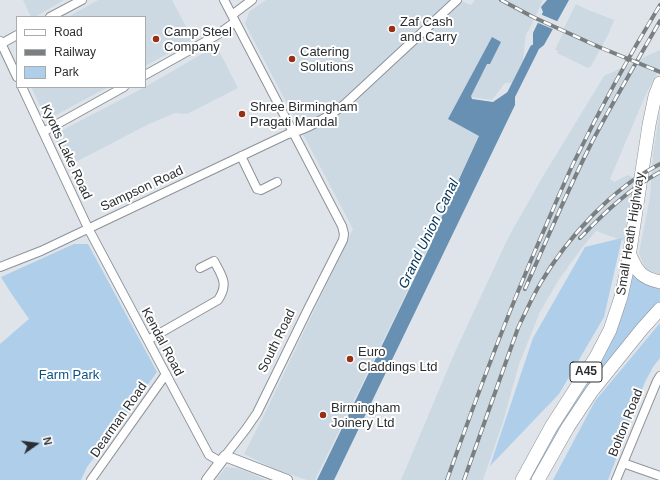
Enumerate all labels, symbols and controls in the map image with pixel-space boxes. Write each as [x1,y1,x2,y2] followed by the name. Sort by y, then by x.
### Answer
[400,14,457,45] place label: Zaf Cash and Carry
[16,16,146,88] legend
[164,24,232,55] place label: Camp Steel Company
[387,24,397,34] marker: Zaf Cash and Carry
[54,25,83,39] text: Road
[151,34,161,44] marker: Camp Steel Company
[300,44,353,75] place label: Catering Solutions
[54,45,96,59] text: Railway
[287,54,297,64] marker: Catering Solutions
[54,65,79,79] text: Park
[250,99,358,130] place label: Shree Birmingham Pragati Mandal
[37,102,95,202] street label: Kyotts Lake Road
[237,109,247,119] marker: Shree Birmingham Pragati Mandal
[98,163,186,215] street label: Sampson Road
[614,171,648,297] street label: Small Heath Highway
[395,176,463,292] water label: Grand Union Canal
[137,305,187,379] street label: Kendal Road
[255,307,299,375] street label: South Road
[358,344,437,375] place label: Euro Claddings Ltd
[345,354,355,364] marker: Euro Claddings Ltd
[570,362,602,382] road number: A45
[39,367,99,383] park label: Farm Park
[87,379,151,461] street label: Dearman Road
[605,387,647,459] street label: Bolton Road
[331,400,400,431] place label: Birmingham Joinery Ltd
[318,410,328,420] marker: Birmingham Joinery Ltd
[16,424,56,464] north arrow
[41,436,54,446] text: N

